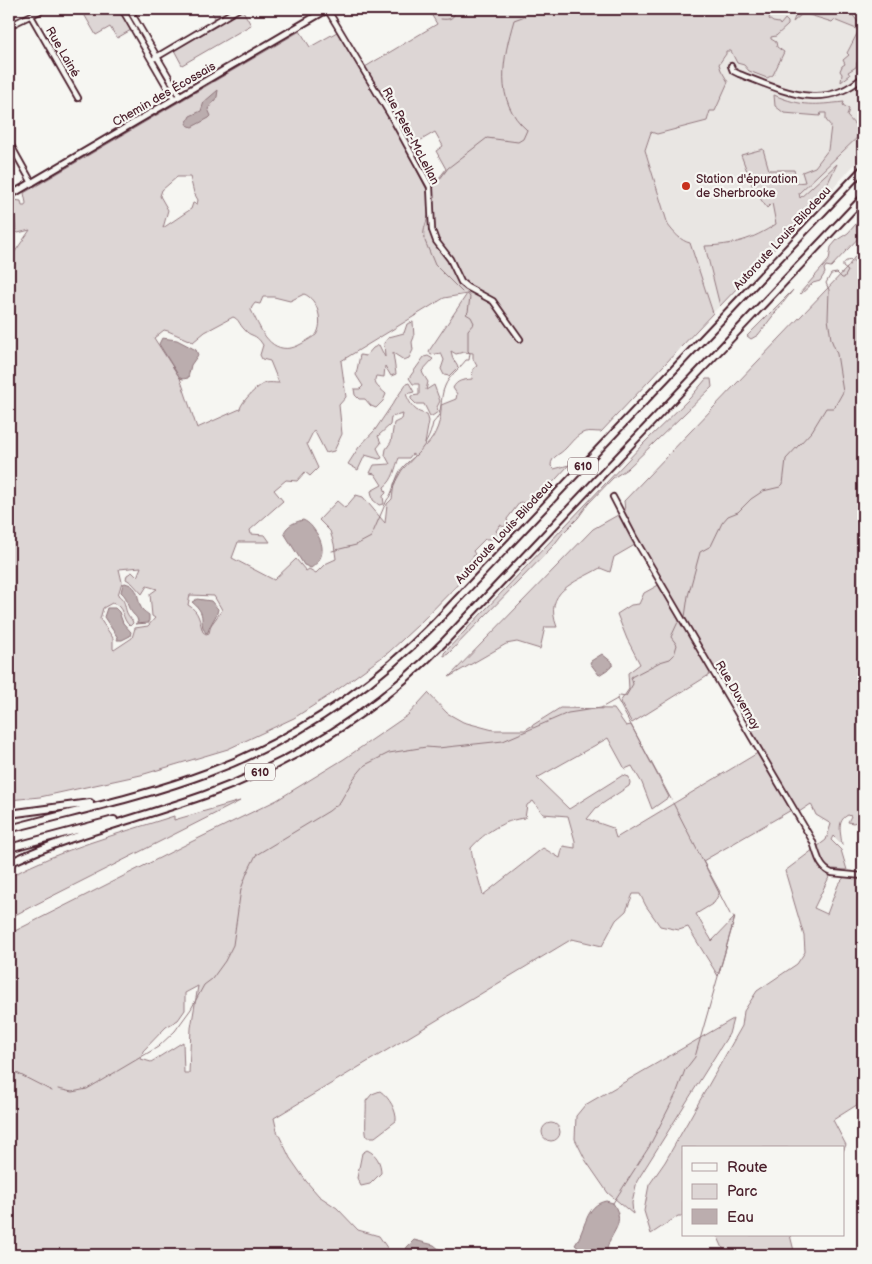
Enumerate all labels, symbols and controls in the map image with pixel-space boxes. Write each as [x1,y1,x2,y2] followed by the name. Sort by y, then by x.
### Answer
[42,24,83,80] street label: Rue Lainé
[110,58,218,130] street label: Chemin des Écossais
[379,85,443,188] street label: Rue Peter-McLellan
[696,172,798,201] place label: Station d'épuration de Sherbrooke
[680,180,692,192] marker: Station d'épuration de Sherbrooke
[730,183,834,293] street label: Autoroute Louis-Bilodeau
[568,458,598,474] road number: 610
[452,477,556,587] street label: Autoroute Louis-Bilodeau
[712,658,764,733] street label: Rue Duvernay
[245,764,275,780] road number: 610
[682,1146,844,1236] legend
[727,1158,768,1177] text: Route
[727,1182,757,1201] text: Parc
[727,1208,754,1227] text: Eau

